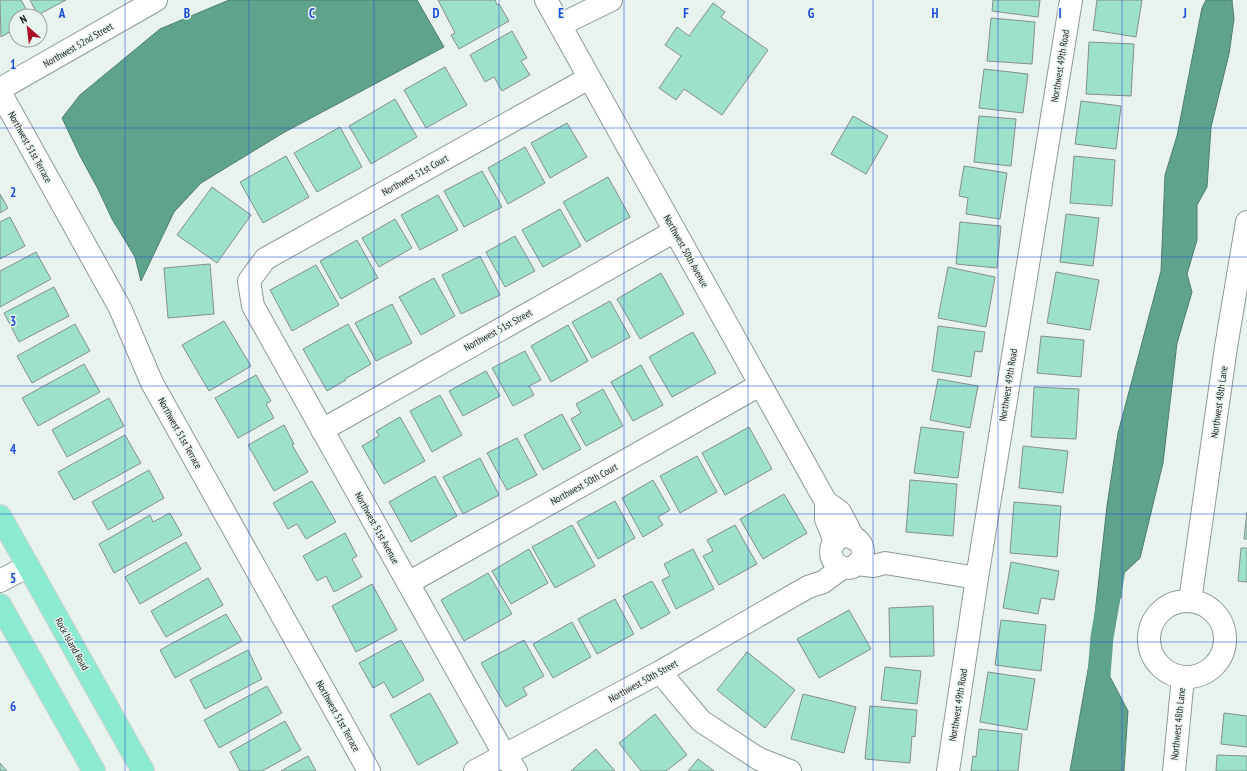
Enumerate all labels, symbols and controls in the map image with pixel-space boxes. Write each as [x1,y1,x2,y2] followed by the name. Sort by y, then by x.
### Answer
[58,5,66,22] text: A
[184,5,190,22] text: B
[309,5,315,22] text: C
[433,5,440,22] text: D
[558,5,564,22] text: E
[683,5,689,22] text: F
[808,5,815,22] text: G
[932,5,939,22] text: H
[1058,5,1062,22] text: I
[1182,5,1187,22] text: J
[8,8,48,48] north arrow
[17,12,29,27] text: N
[41,20,115,70] street label: Northwest 52nd Street
[1048,29,1072,103] street label: Northwest 49th Road
[10,56,16,73] text: 1
[5,109,55,185] street label: Northwest 51st Terrace
[380,151,451,199] street label: Northwest 51st Court
[10,184,16,201] text: 2
[661,212,711,290] street label: Northwest 50th Avenue
[462,306,535,354] street label: Northwest 51st Street
[10,313,16,330] text: 3
[996,348,1020,422] street label: Northwest 49th Road
[1207,365,1231,439] street label: Northwest 48th Lane
[155,395,205,471] street label: Northwest 51st Terrace
[10,441,17,458] text: 4
[548,460,620,508] street label: Northwest 50th Court
[352,490,402,566] street label: Northwest 51st Avenue
[10,570,16,587] text: 5
[52,615,92,673] street label: Rock Island Road
[606,657,680,705] street label: Northwest 50th Street
[946,668,970,742] street label: Northwest 49th Road
[313,678,363,754] street label: Northwest 51st Terrace
[1168,687,1188,761] street label: Northwest 48th Lane
[10,698,16,715] text: 6

